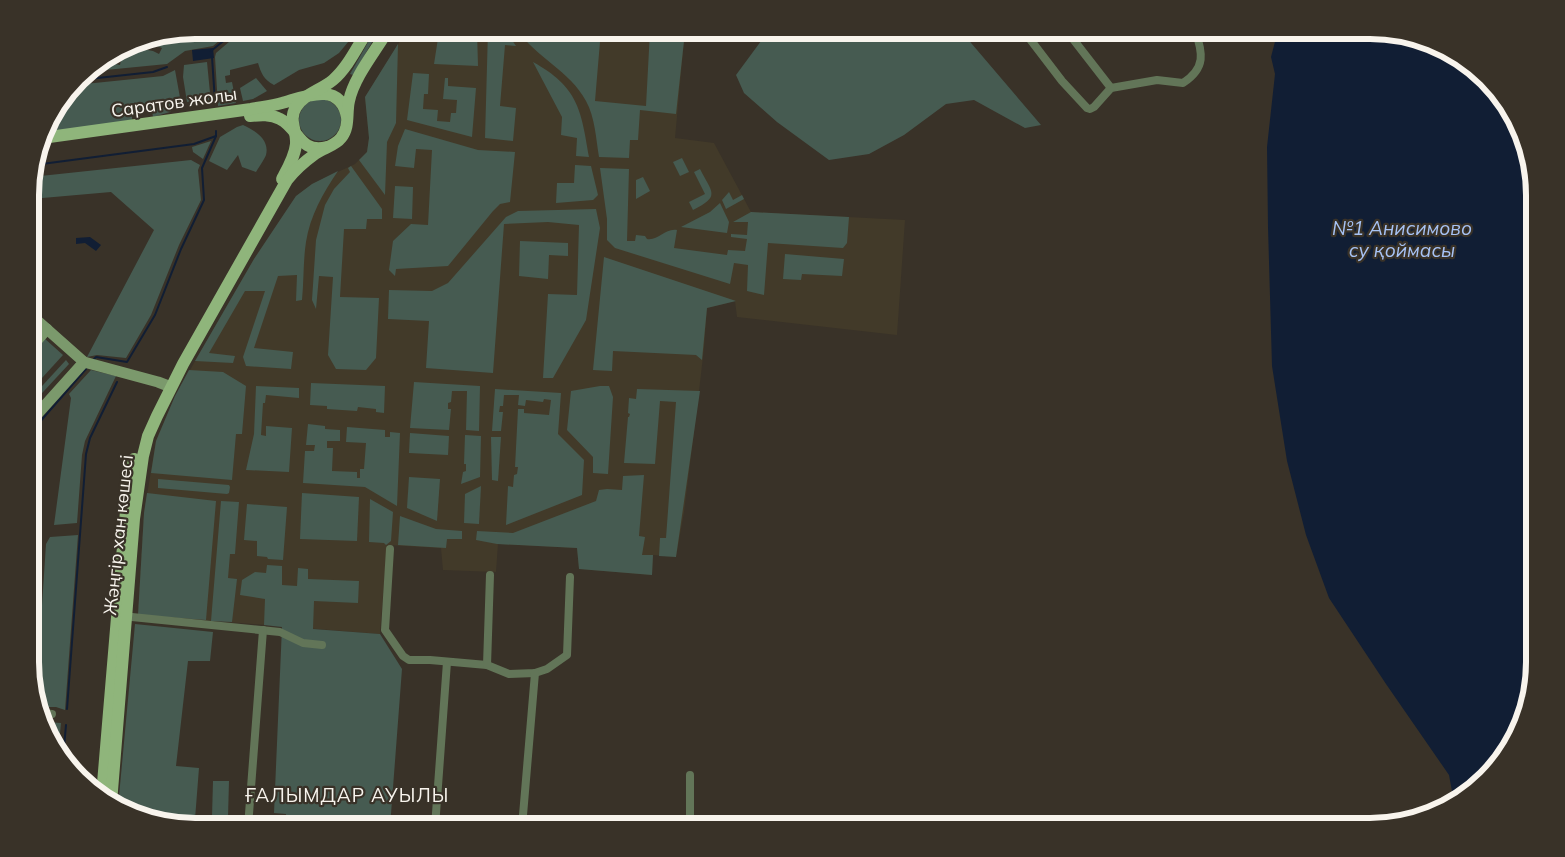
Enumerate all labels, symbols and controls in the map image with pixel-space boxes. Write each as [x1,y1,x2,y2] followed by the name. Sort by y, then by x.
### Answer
[109,82,239,122] street label: Саратов жолы
[1332,216,1472,262] water label: №1 Анисимово су қоймасы
[98,454,138,616] street label: Жәңгір хан көшесі
[245,783,449,807] district label: ҒАЛЫМДАР АУЫЛЫ

